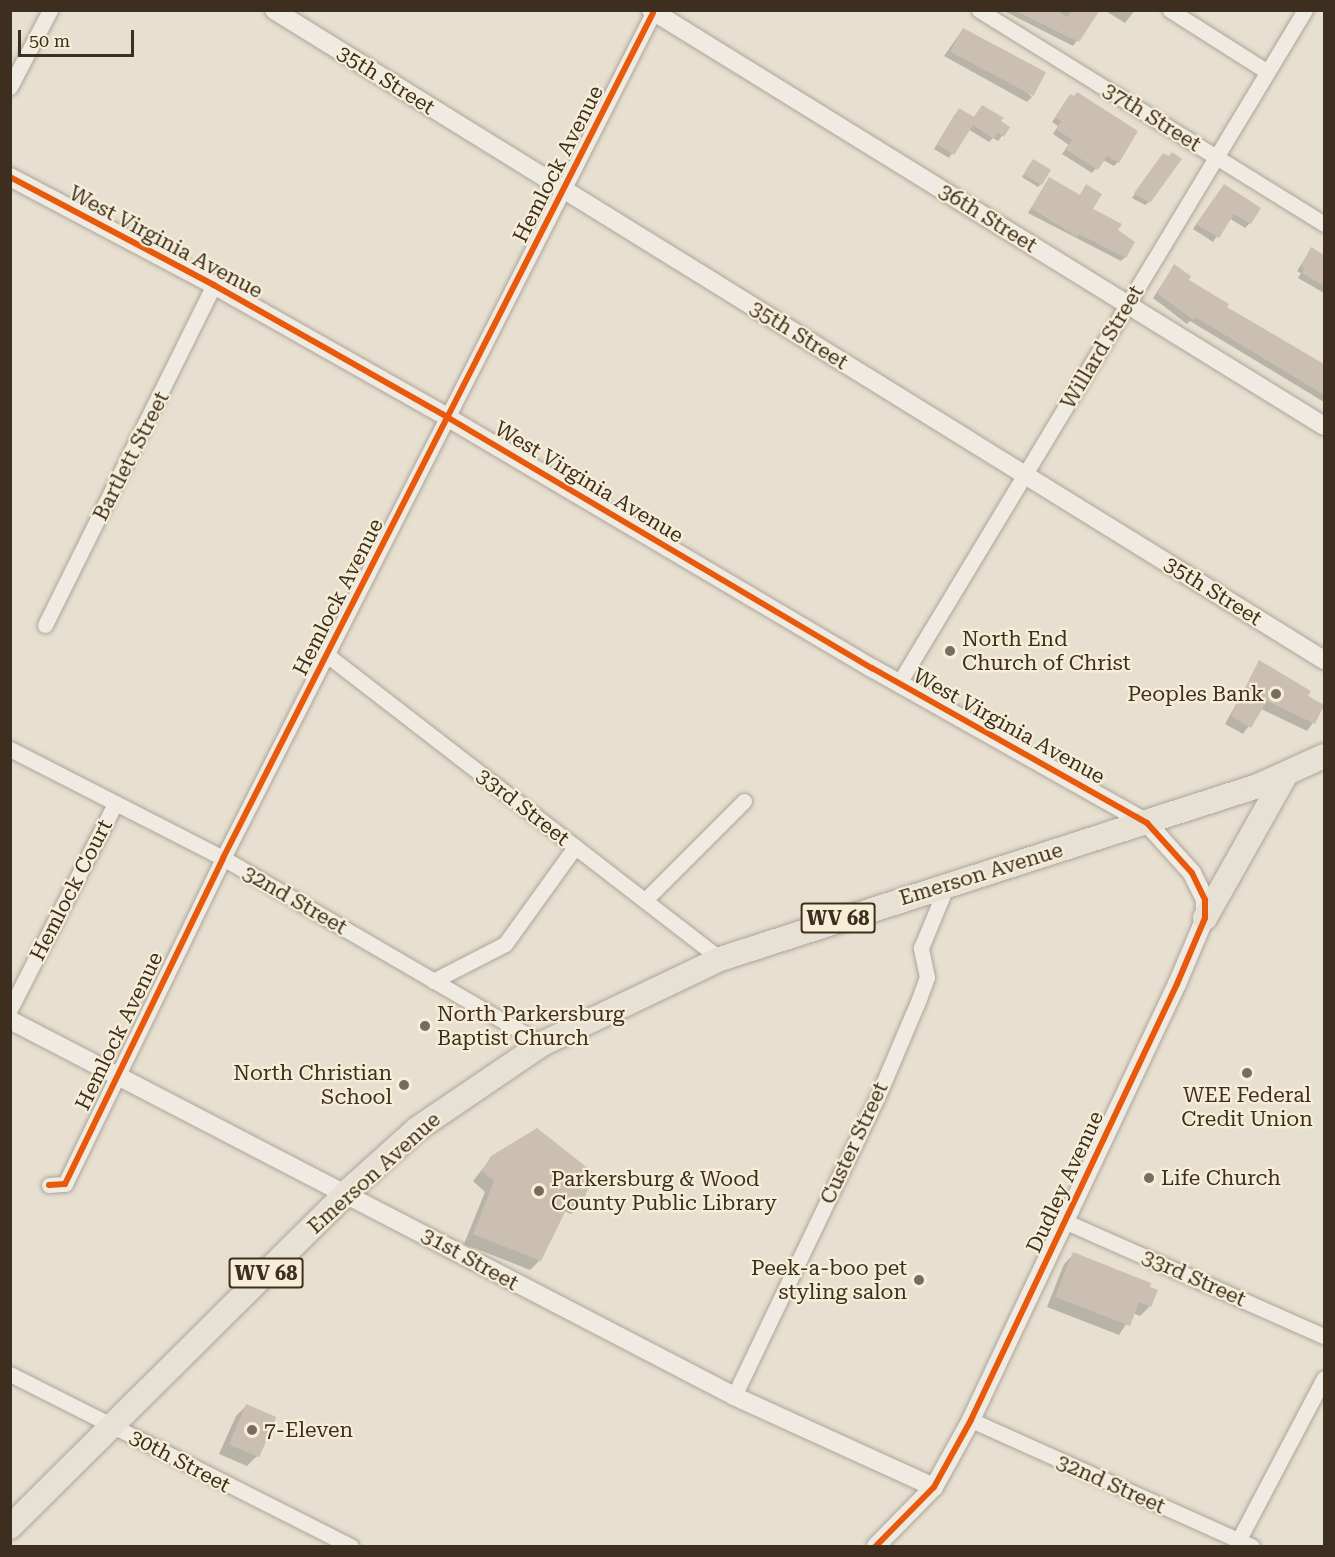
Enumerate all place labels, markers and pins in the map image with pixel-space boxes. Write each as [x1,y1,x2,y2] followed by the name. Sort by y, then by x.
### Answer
[962,626,1131,676] place label: North End Church of Christ
[943,644,957,658] marker: North End Church of Christ
[1128,681,1264,707] place label: Peoples Bank
[1269,687,1283,701] marker: Peoples Bank
[437,1001,625,1051] place label: North Parkersburg Baptist Church
[418,1019,432,1033] marker: North Parkersburg Baptist Church
[233,1060,392,1110] place label: North Christian School
[1240,1066,1254,1080] marker: WEE Federal Credit Union
[397,1078,411,1092] marker: North Christian School
[1181,1082,1313,1132] place label: WEE Federal Credit Union
[1161,1165,1281,1191] place label: Life Church
[551,1166,777,1216] place label: Parkersburg & Wood County Public Library
[1142,1171,1156,1185] marker: Life Church
[532,1184,546,1198] marker: Parkersburg & Wood County Public Library
[751,1255,907,1305] place label: Peek-a-boo pet styling salon
[912,1273,926,1287] marker: Peek-a-boo pet styling salon
[264,1417,353,1443] place label: 7-Eleven
[245,1423,259,1437] marker: 7-Eleven

